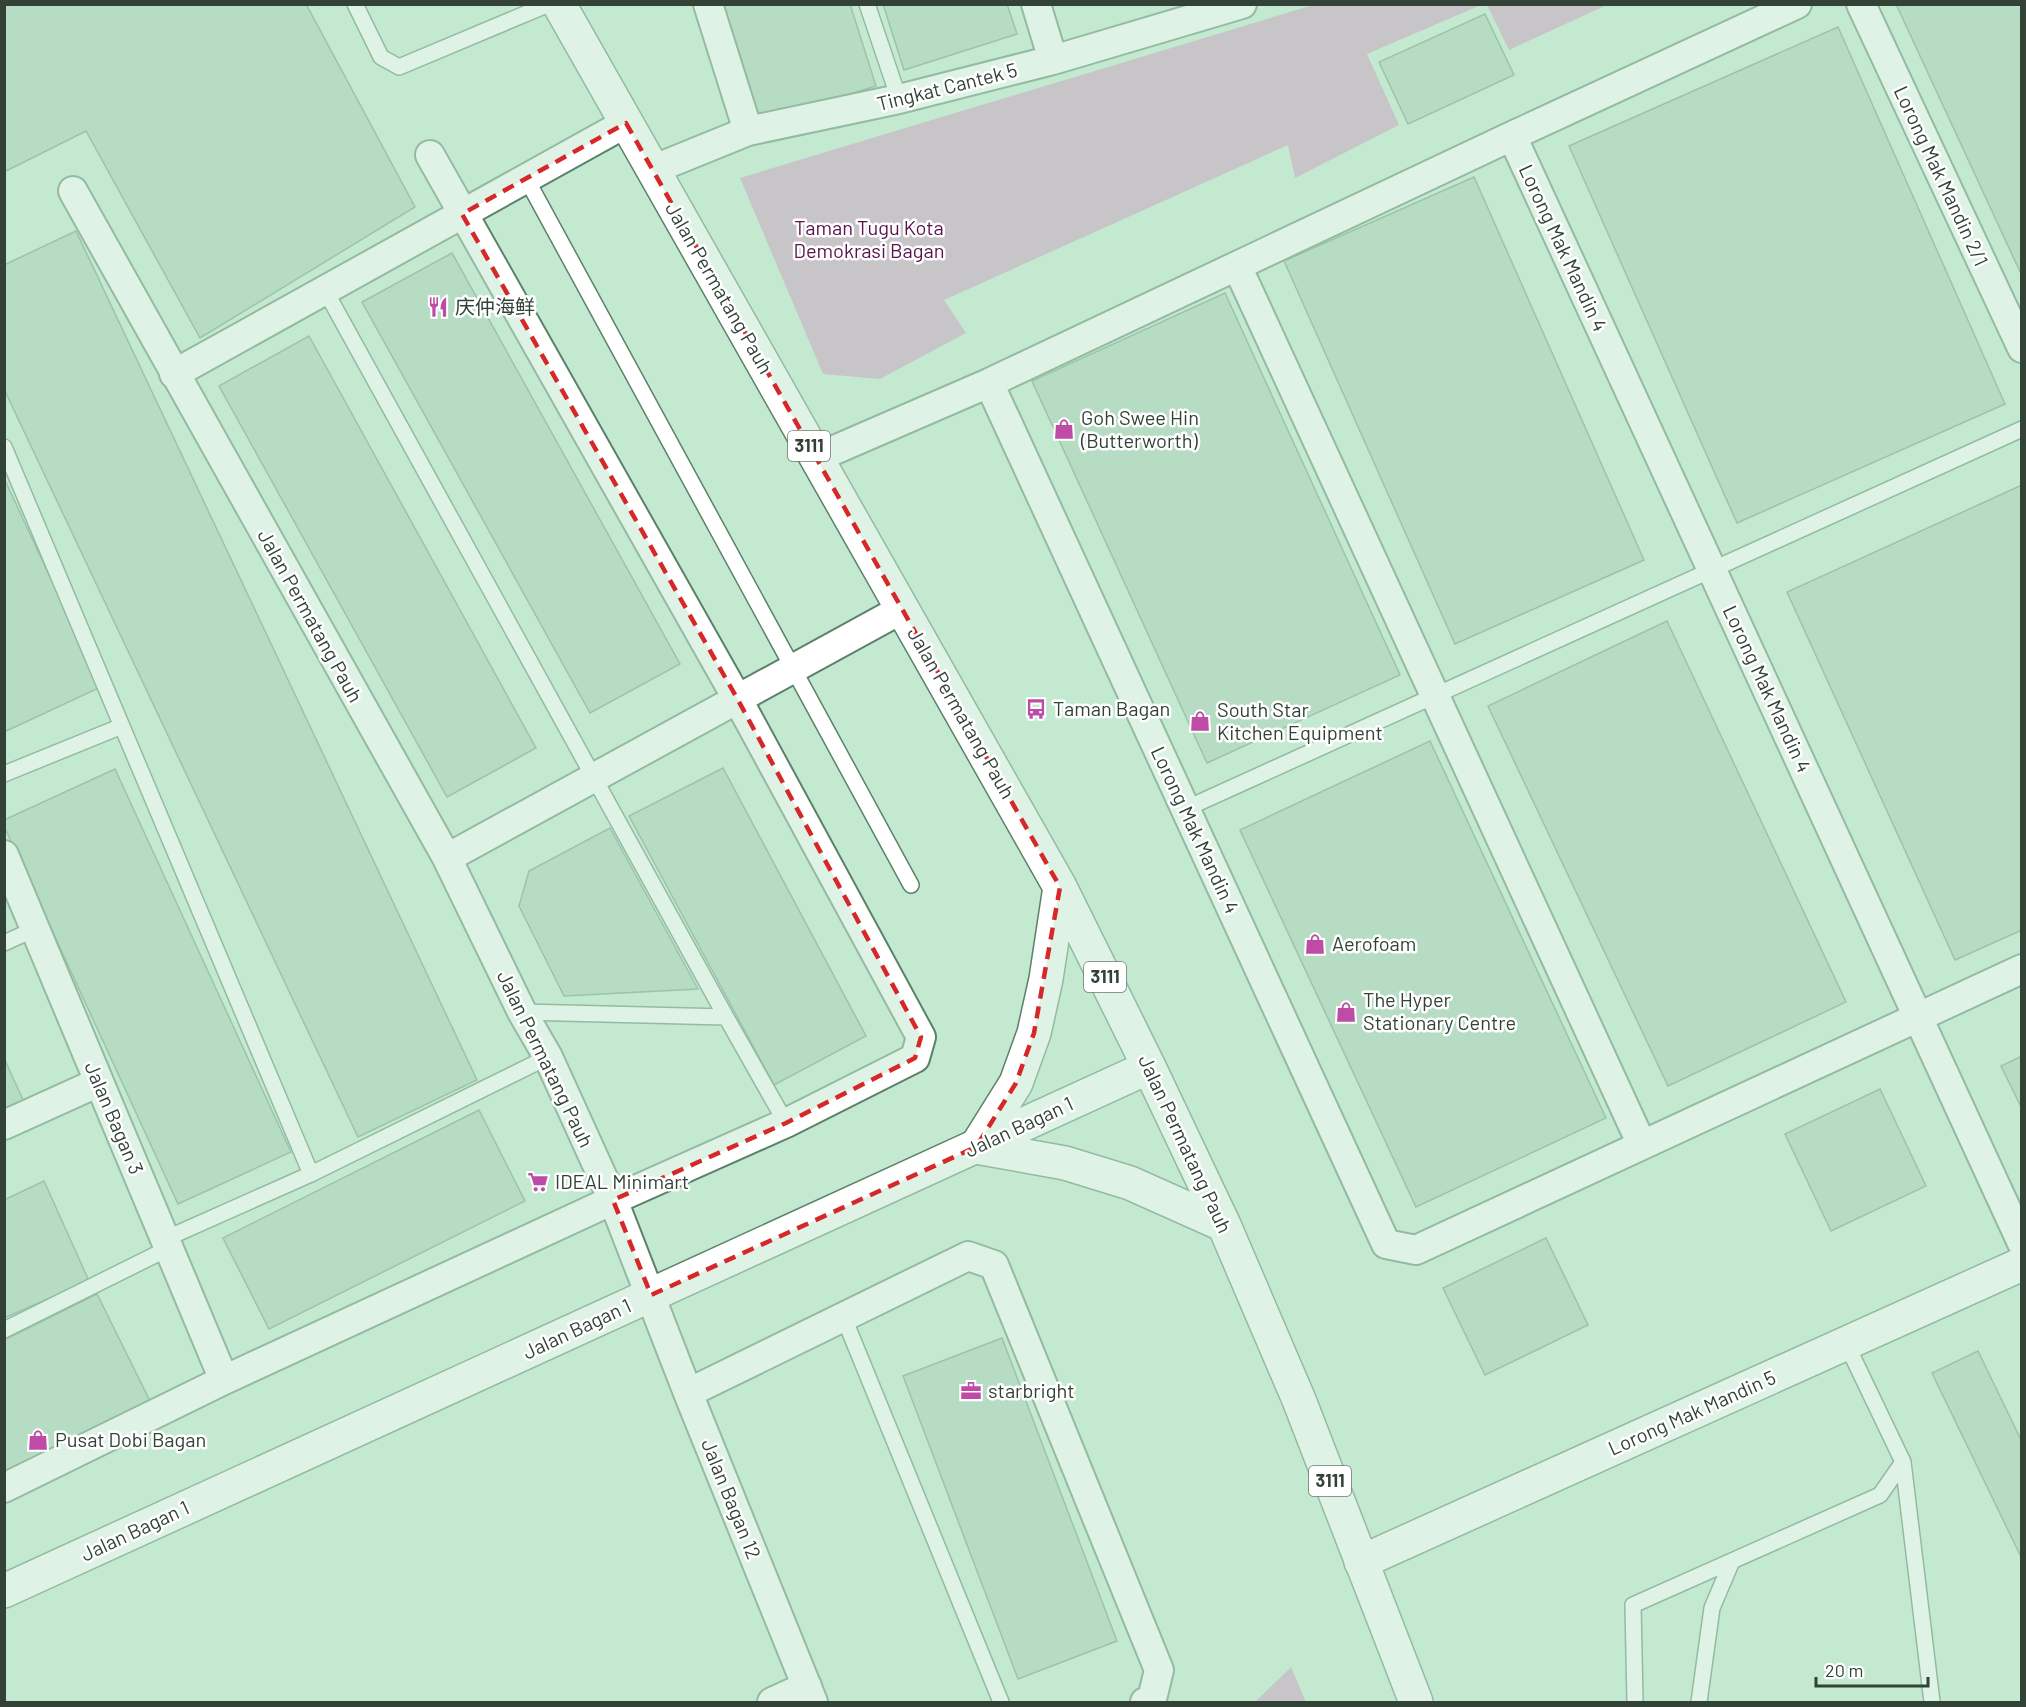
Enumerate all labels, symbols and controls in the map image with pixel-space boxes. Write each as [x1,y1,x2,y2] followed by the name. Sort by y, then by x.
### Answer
[874,57,1019,115] street label: Tingkat Cantek 5
[1890,82,1994,269] street label: Lorong Mak Mandin 2/1
[1515,160,1613,335] street label: Lorong Mak Mandin 4
[661,198,779,377] street label: Jalan Permatang Pauh
[794,215,944,262] park label: Taman Tugu Kota Demokrasi Bagan
[455,294,535,318] place label: 庆仲海鲜
[426,295,450,319] restaurant icon: 庆仲海鲜
[1080,405,1199,452] place label: Goh Swee Hin (Butterworth)
[1052,417,1076,441] shop icon: Goh Swee Hin (Butterworth)
[788,431,830,461] road number: 3111
[253,525,368,706] street label: Jalan Permatang Pauh
[1719,601,1817,776] street label: Lorong Mak Mandin 4
[903,623,1021,802] street label: Jalan Permatang Pauh
[1053,696,1170,720] place label: Taman Bagan
[1024,697,1048,721] bus stop icon: Taman Bagan
[1217,697,1383,744] place label: South Star Kitchen Equipment
[1188,709,1212,733] shop icon: South Star Kitchen Equipment
[1147,742,1245,917] street label: Lorong Mak Mandin 4
[1332,931,1416,955] place label: Aerofoam
[1303,932,1327,956] shop icon: Aerofoam
[1084,962,1126,992] road number: 3111
[493,966,599,1151] street label: Jalan Permatang Pauh
[1363,987,1516,1034] place label: The Hyper Stationary Centre
[1334,1000,1358,1024] shop icon: The Hyper Stationary Centre
[1134,1051,1238,1237] street label: Jalan Permatang Pauh
[80,1058,149,1178] street label: Jalan Bagan 3
[961,1091,1077,1162] street label: Jalan Bagan 1
[555,1169,689,1193] place label: IDEAL Minimart
[526,1170,550,1194] supermarket icon: IDEAL Minimart
[519,1293,635,1364] street label: Jalan Bagan 1
[1604,1364,1779,1460] street label: Lorong Mak Mandin 5
[988,1378,1074,1402] place label: starbright
[959,1379,983,1403] office icon: starbright
[55,1427,206,1451] place label: Pusat Dobi Bagan
[26,1428,50,1452] shop icon: Pusat Dobi Bagan
[697,1435,767,1562] street label: Jalan Bagan 12
[1309,1466,1351,1496] road number: 3111
[77,1495,193,1566] street label: Jalan Bagan 1
[1816,1650,1928,1688] scale bar
[1825,1659,1863,1681] text: 20 m

